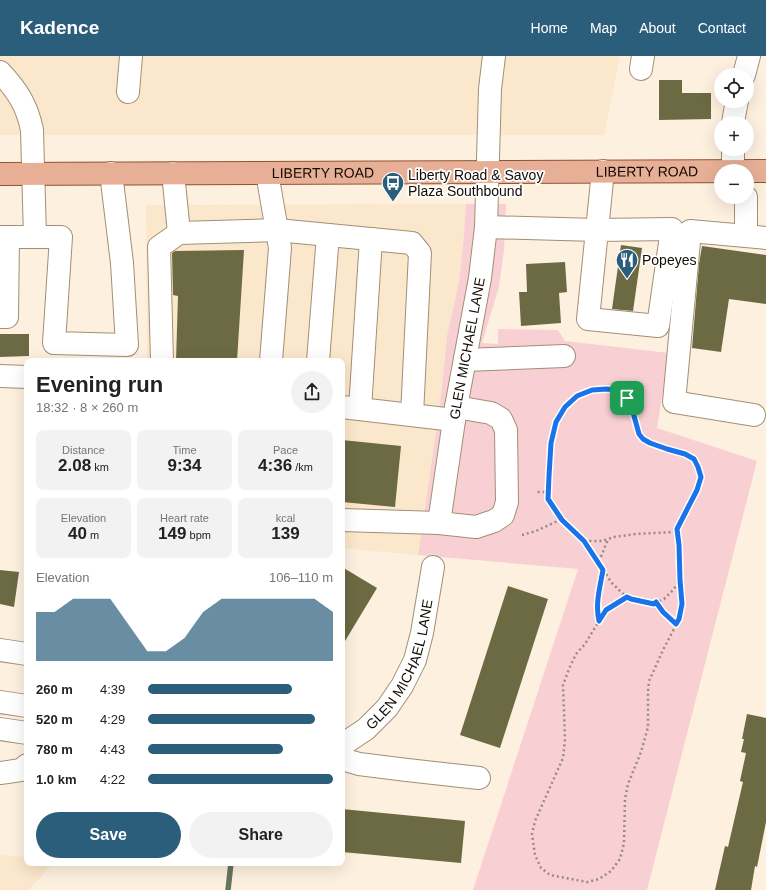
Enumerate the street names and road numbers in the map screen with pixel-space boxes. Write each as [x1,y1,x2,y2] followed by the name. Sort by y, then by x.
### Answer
[596,163,698,180] street label: LIBERTY ROAD
[272,165,374,181] street label: LIBERTY ROAD
[446,276,488,420] street label: GLEN MICHAEL LANE
[362,598,435,733] street label: GLEN MICHAEL LANE

